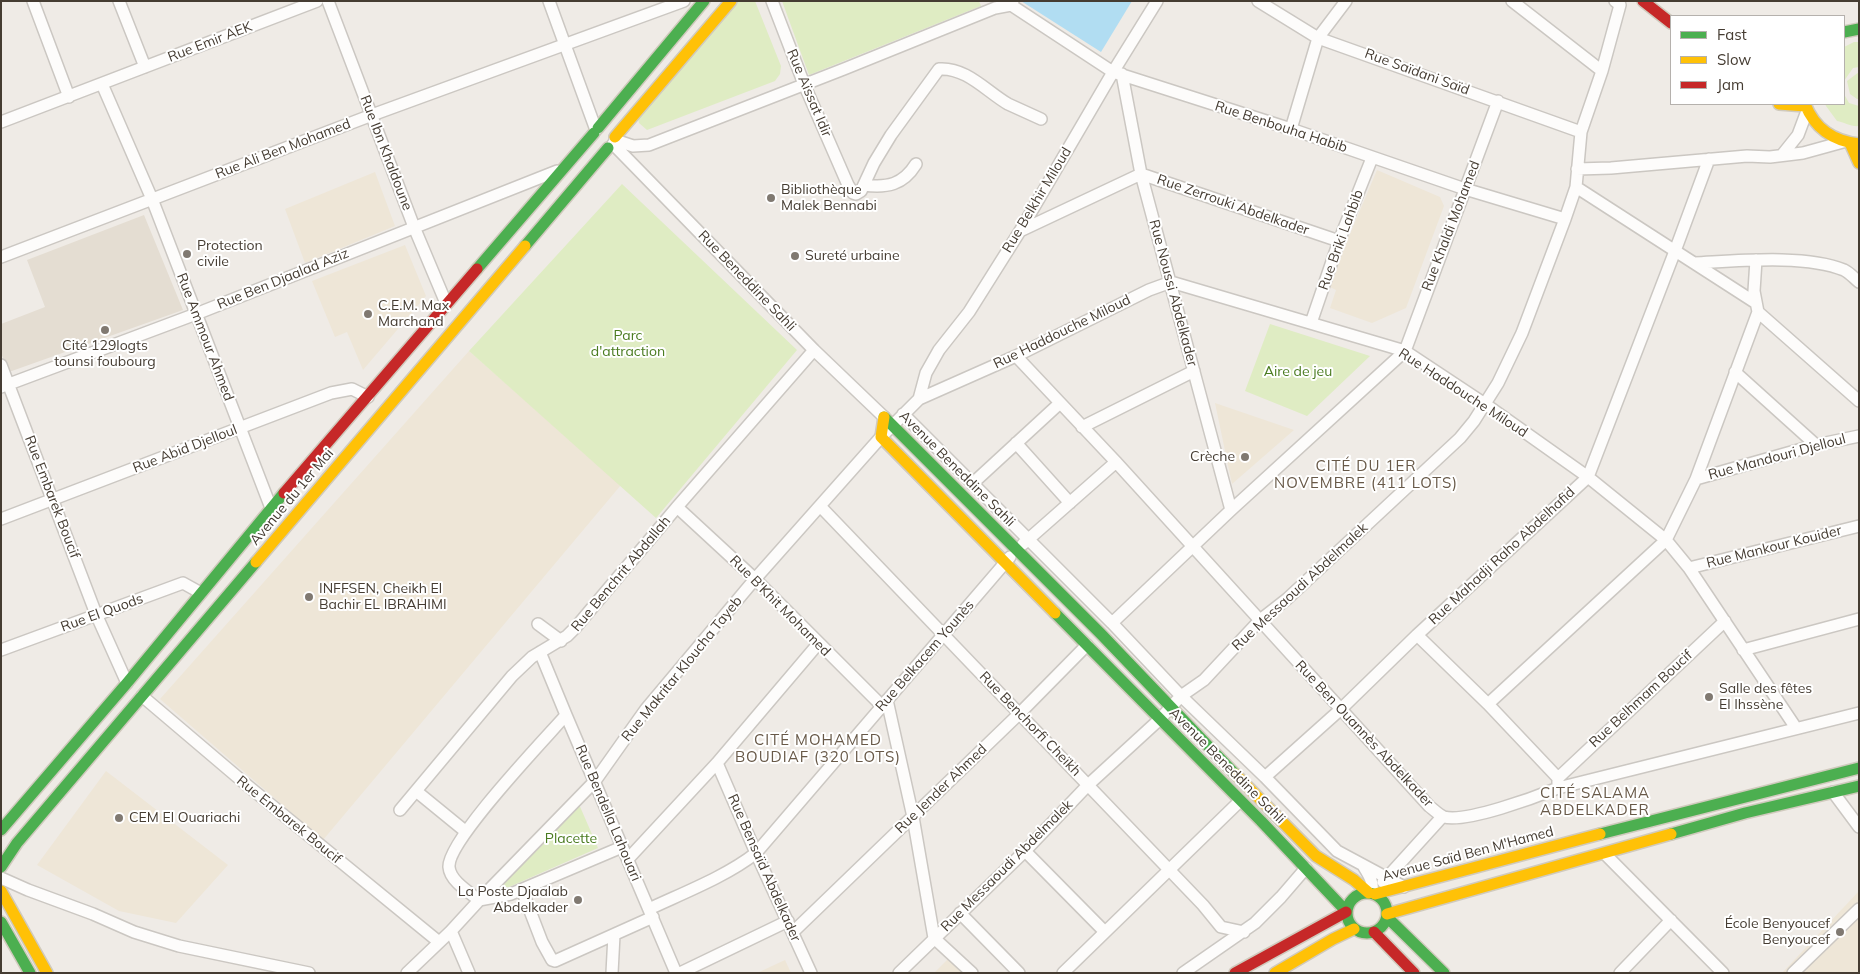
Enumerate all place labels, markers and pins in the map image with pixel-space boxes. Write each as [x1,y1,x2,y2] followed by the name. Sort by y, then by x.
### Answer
[781,182,877,214] place label: Bibliothèque Malek Bennabi
[765,192,777,204] marker: Bibliothèque Malek Bennabi
[197,238,263,270] place label: Protection civile
[181,248,193,260] marker: Protection civile
[805,248,900,264] place label: Sureté urbaine
[789,250,801,262] marker: Sureté urbaine
[378,298,449,331] place label: C.E.M. Max Marchand
[362,308,374,320] marker: C.E.M. Max Marchand
[99,324,111,336] marker: Cité 129logts tounsi foubourg
[54,338,156,371] place label: Cité 129logts tounsi foubourg
[1190,449,1235,465] place label: Crèche
[1239,451,1251,463] marker: Crèche
[319,581,447,614] place label: INFFSEN, Cheikh El Bachir EL IBRAHIMI
[303,591,315,603] marker: INFFSEN, Cheikh El Bachir EL IBRAHIMI
[1719,681,1812,714] place label: Salle des fêtes El Ihssène
[1703,691,1715,703] marker: Salle des fêtes El Ihssène
[129,810,240,826] place label: CEM El Ouariachi
[113,812,125,824] marker: CEM El Ouariachi
[458,884,568,916] place label: La Poste Djaalab Abdelkader
[572,894,584,906] marker: La Poste Djaalab Abdelkader
[1725,916,1830,949] place label: École Benyoucef Benyoucef
[1834,926,1846,938] marker: École Benyoucef Benyoucef

